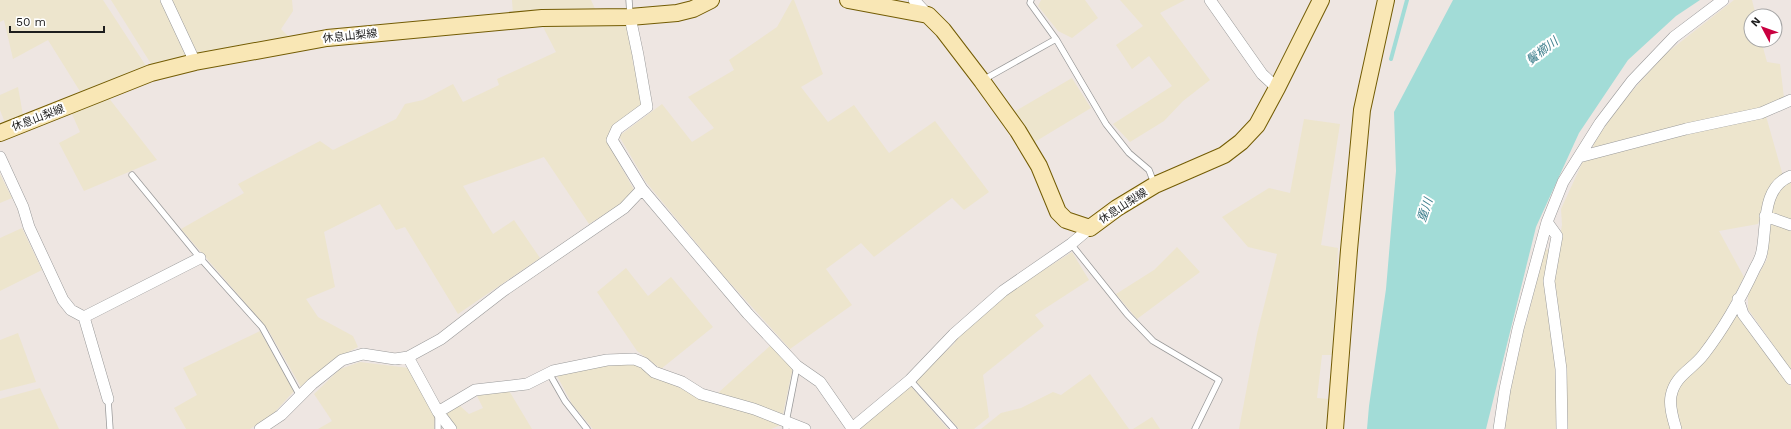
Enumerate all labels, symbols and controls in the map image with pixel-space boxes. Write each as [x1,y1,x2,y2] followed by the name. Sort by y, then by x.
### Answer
[10,8,104,34] scale bar
[1743,8,1783,48] north arrow
[1748,14,1763,29] text: N
[16,15,46,29] text: 50 m
[322,27,378,45] street label: 休息山梨線
[1524,33,1562,68] water label: 鬢櫛川
[10,102,66,134] street label: 休息山梨線
[1096,186,1150,226] street label: 休息山梨線
[1415,195,1436,224] water label: 重川

